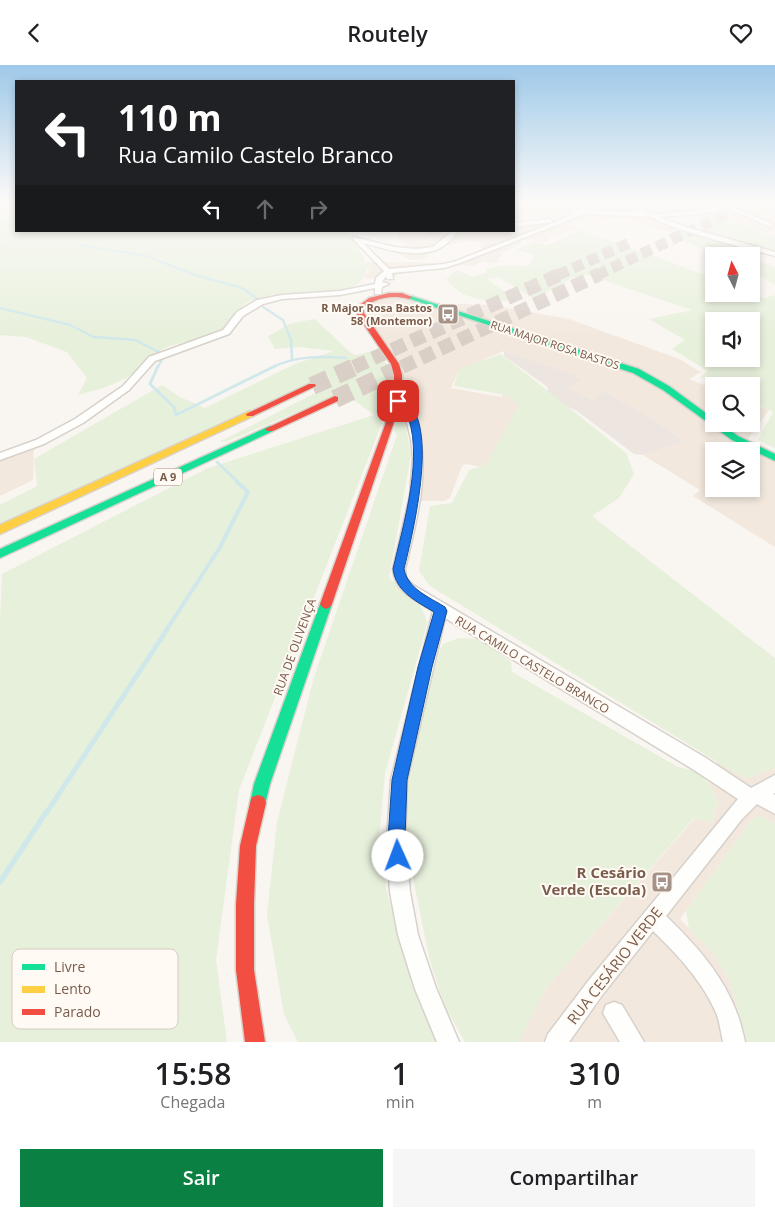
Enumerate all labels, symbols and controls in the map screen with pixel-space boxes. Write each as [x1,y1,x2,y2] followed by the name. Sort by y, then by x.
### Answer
[347,18,428,48] text: Routely
[20,19,48,47] icon: back
[727,19,755,47] icon: heart
[118,94,222,141] text: 110 m
[35,100,100,165] icon: left
[118,139,393,169] text: Rua Camilo Castelo Branco
[198,195,226,223] icon: left
[251,195,279,223] icon: ahead
[304,195,332,223] icon: right
[705,247,760,303] north arrow
[705,247,760,497] map controls
[321,300,433,328] place label: R Major Rosa Bastos 58 (Montemor)
[436,302,460,326] bus stop icon: R Major Rosa Bastos 58 (Montemor)
[705,312,760,367] button: sound
[489,317,621,372] street label: RUA MAJOR ROSA BASTOS
[705,377,760,432] button: search
[377,380,419,422] pin
[384,387,412,415] icon: arrive
[705,442,760,497] button: layers
[154,469,182,486] road number: A 9
[269,595,320,698] street label: RUA DE OLIVENÇA
[452,612,613,718] street label: RUA CAMILO CASTELO BRANCO
[371,829,423,881] position arrow
[542,862,646,899] place label: R Cesário Verde (Escola)
[650,870,674,894] bus stop icon: R Cesário Verde (Escola)
[562,903,666,1028] street label: RUA CESÁRIO VERDE
[12,949,178,1029] legend
[54,957,86,976] text: Livre
[54,979,91,998] text: Lento
[54,1002,101,1021] text: Parado
[155,1053,231,1094] text: 15:58
[392,1053,409,1094] text: 1
[569,1053,620,1094] text: 310
[160,1091,225,1113] text: Chegada
[386,1091,415,1113] text: min
[587,1091,602,1113] text: m
[20,1149,383,1207] button: Sair
[393,1149,755,1207] button: Compartilhar

